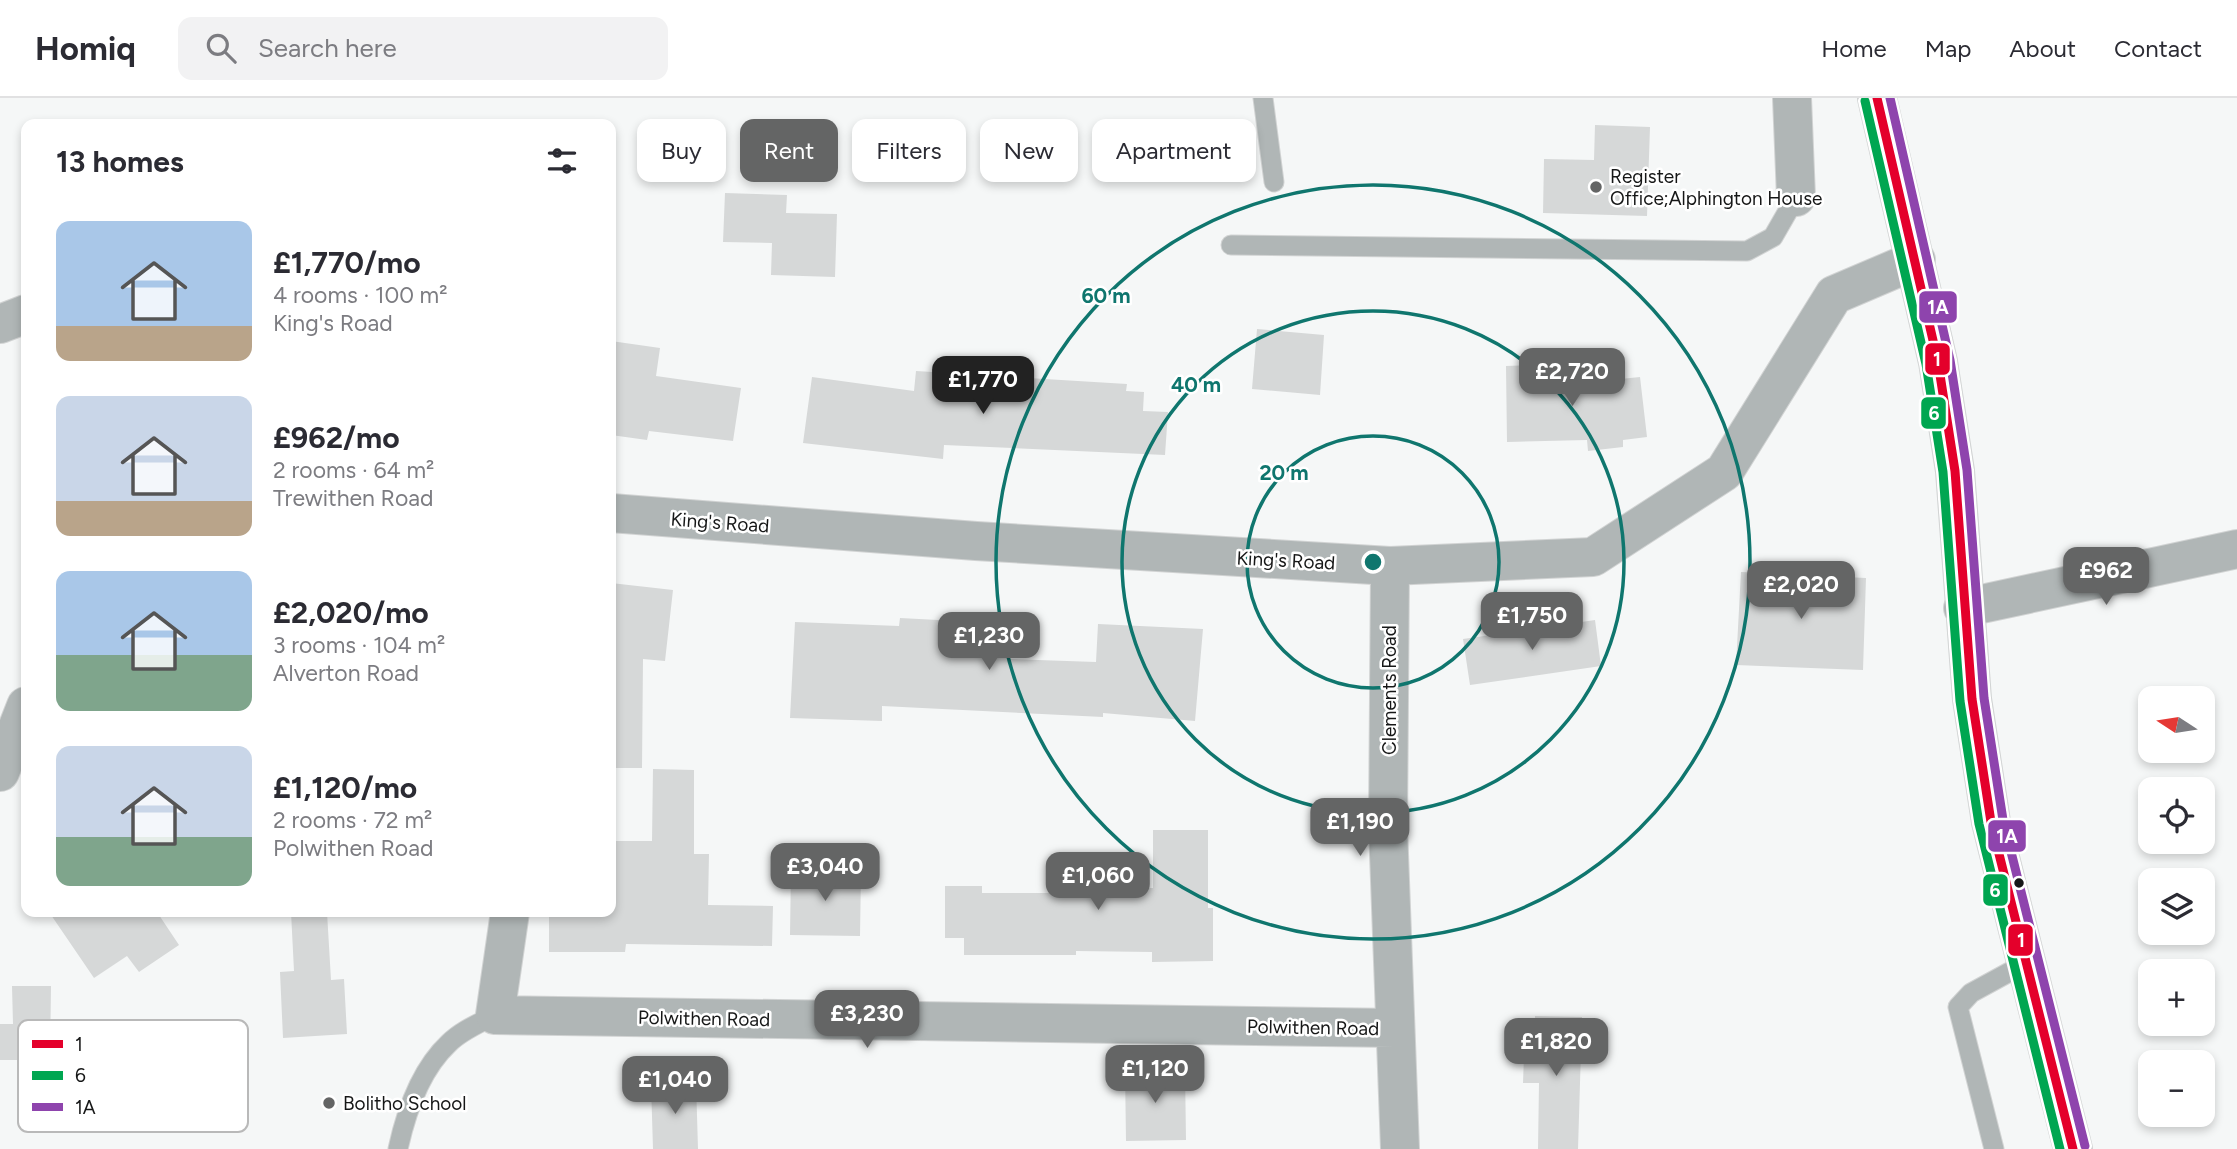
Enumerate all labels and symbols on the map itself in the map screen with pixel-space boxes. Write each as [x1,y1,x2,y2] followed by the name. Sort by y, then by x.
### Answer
[1610,165,1822,210] place label: Register Office;Alphington House
[1588,179,1604,195] marker: Register Office;Alphington House
[1081,283,1131,308] text: 60 m
[1918,290,1958,324] line badge: 1A
[1927,296,1949,319] text: 1A
[1924,342,1951,376] line badge: 1
[1515,348,1629,408] pin: £2,720
[1933,348,1941,371] text: 1
[926,356,1040,416] pin: £1,770
[1171,372,1221,397] text: 40 m
[1920,396,1947,430] line badge: 6
[1928,402,1940,425] text: 6
[1259,460,1309,485] text: 20 m
[670,508,770,537] street label: King's Road
[1236,546,1336,575] street label: King's Road
[2065,547,2147,607] pin: £962
[1361,550,1385,574] centre of rings
[1744,561,1858,621] pin: £2,020
[1475,592,1589,652] pin: £1,750
[932,612,1046,672] pin: £1,230
[1378,625,1401,755] street label: Clements Road
[2138,686,2216,763] north arrow
[1303,798,1417,858] pin: £1,190
[1987,819,2027,853] line badge: 1A
[1996,825,2018,848] text: 1A
[768,844,882,903] pin: £3,040
[1041,852,1155,912] pin: £1,060
[1982,873,2009,907] line badge: 6
[2012,876,2026,890] unlabelled marker
[1989,879,2001,902] text: 6
[2007,923,2034,957] line badge: 1
[2017,929,2025,952] text: 1
[810,990,924,1050] pin: £3,230
[638,1006,770,1031] street label: Polwithen Road
[1247,1015,1379,1040] street label: Polwithen Road
[1499,1018,1613,1078] pin: £1,820
[18,1020,248,1132] legend
[75,1033,83,1056] text: 1
[1098,1046,1212,1105] pin: £1,120
[618,1056,732,1116] pin: £1,040
[75,1064,86,1087] text: 6
[343,1092,466,1115] place label: Bolitho School
[321,1095,337,1111] marker: Bolitho School
[75,1096,96,1119] text: 1A

